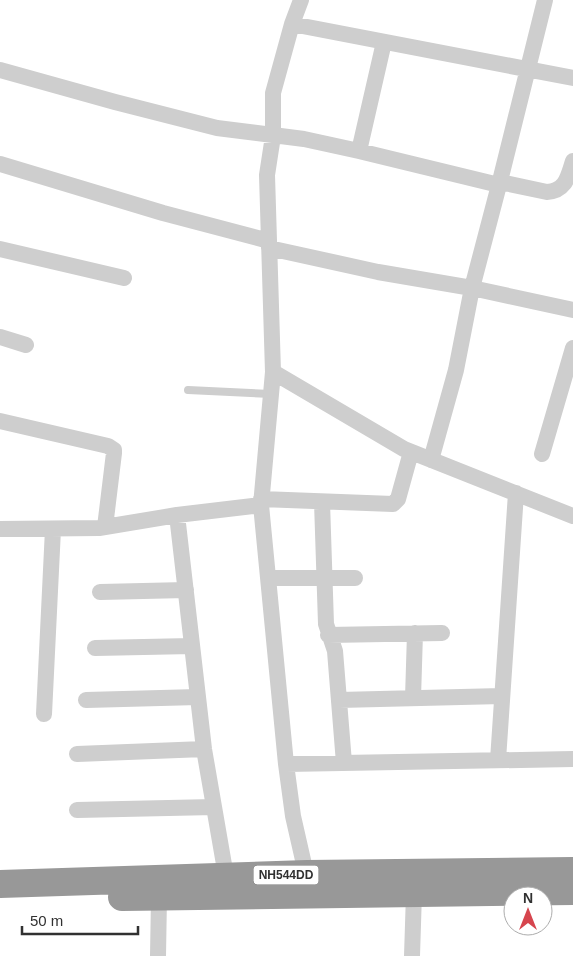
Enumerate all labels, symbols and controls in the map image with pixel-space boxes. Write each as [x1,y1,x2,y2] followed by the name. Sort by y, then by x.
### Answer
[254,866,318,884] road number: NH544DD
[503,886,553,936] north arrow
[523,890,533,906] text: N
[22,904,139,936] scale bar
[30,912,63,929] text: 50 m

